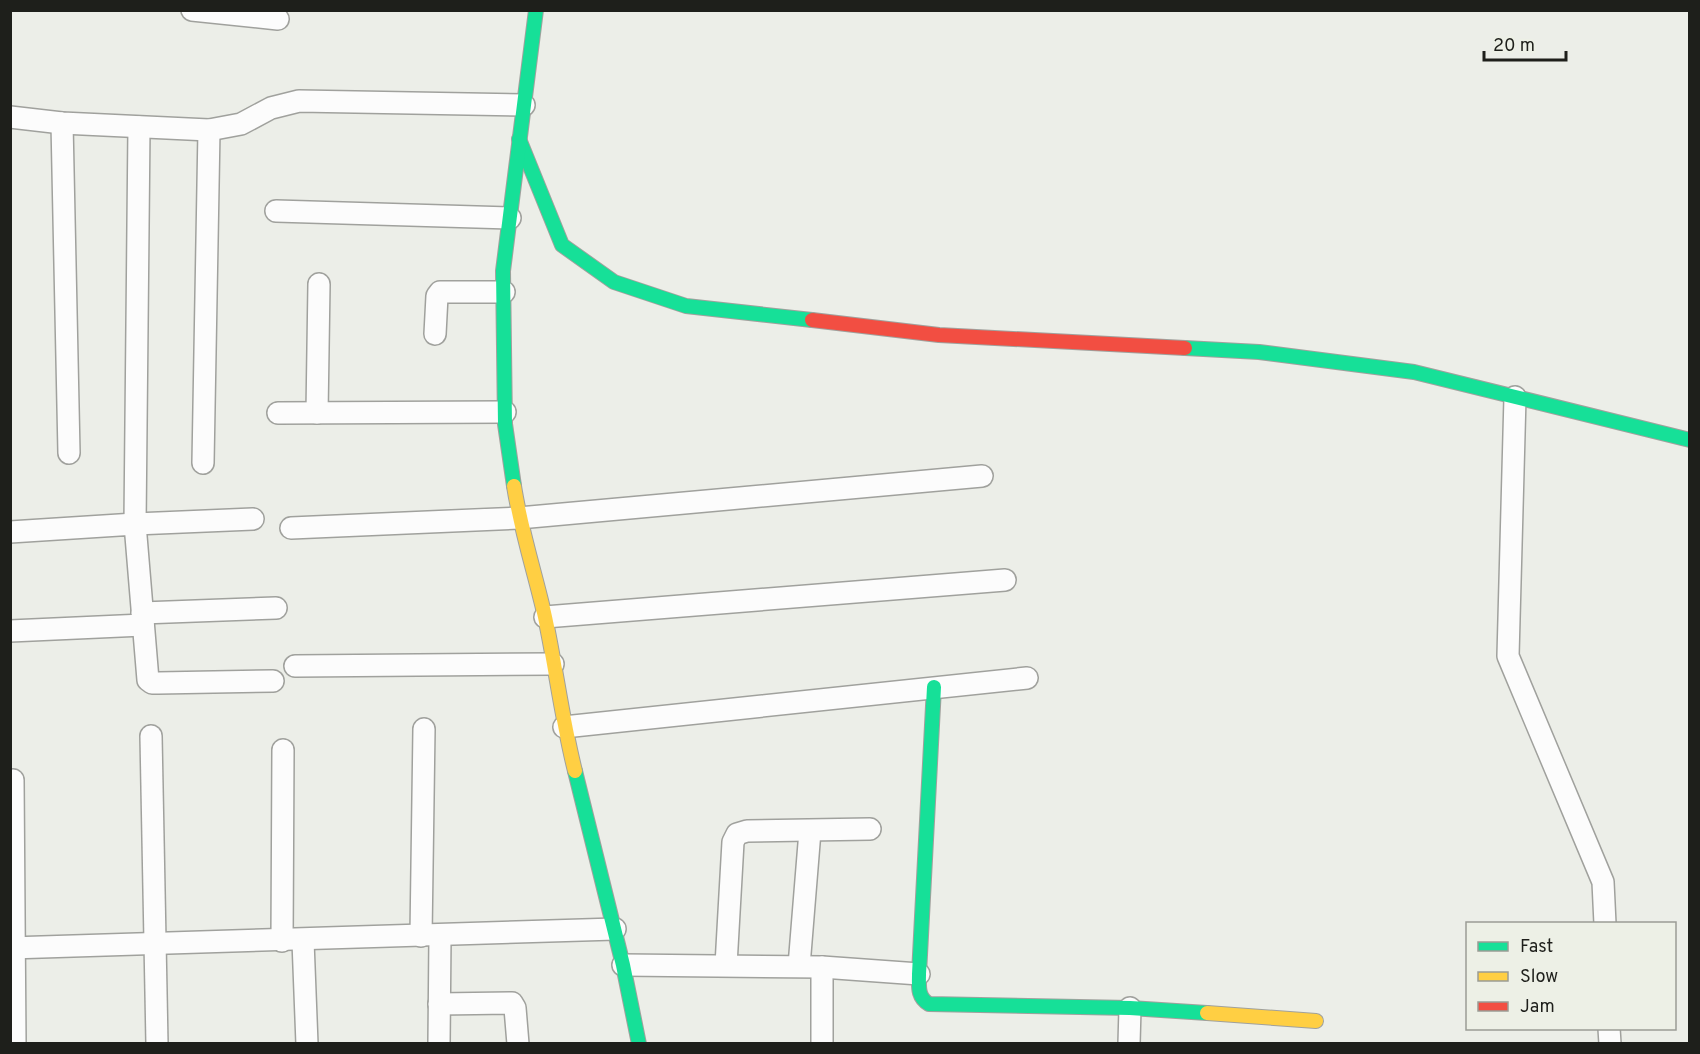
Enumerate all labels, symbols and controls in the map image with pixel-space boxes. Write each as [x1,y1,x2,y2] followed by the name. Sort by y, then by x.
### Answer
[1484,24,1566,62] scale bar
[1493,35,1535,58] text: 20 m
[1466,922,1676,1030] legend
[1520,936,1553,959] text: Fast
[1520,966,1558,989] text: Slow
[1520,996,1555,1019] text: Jam

